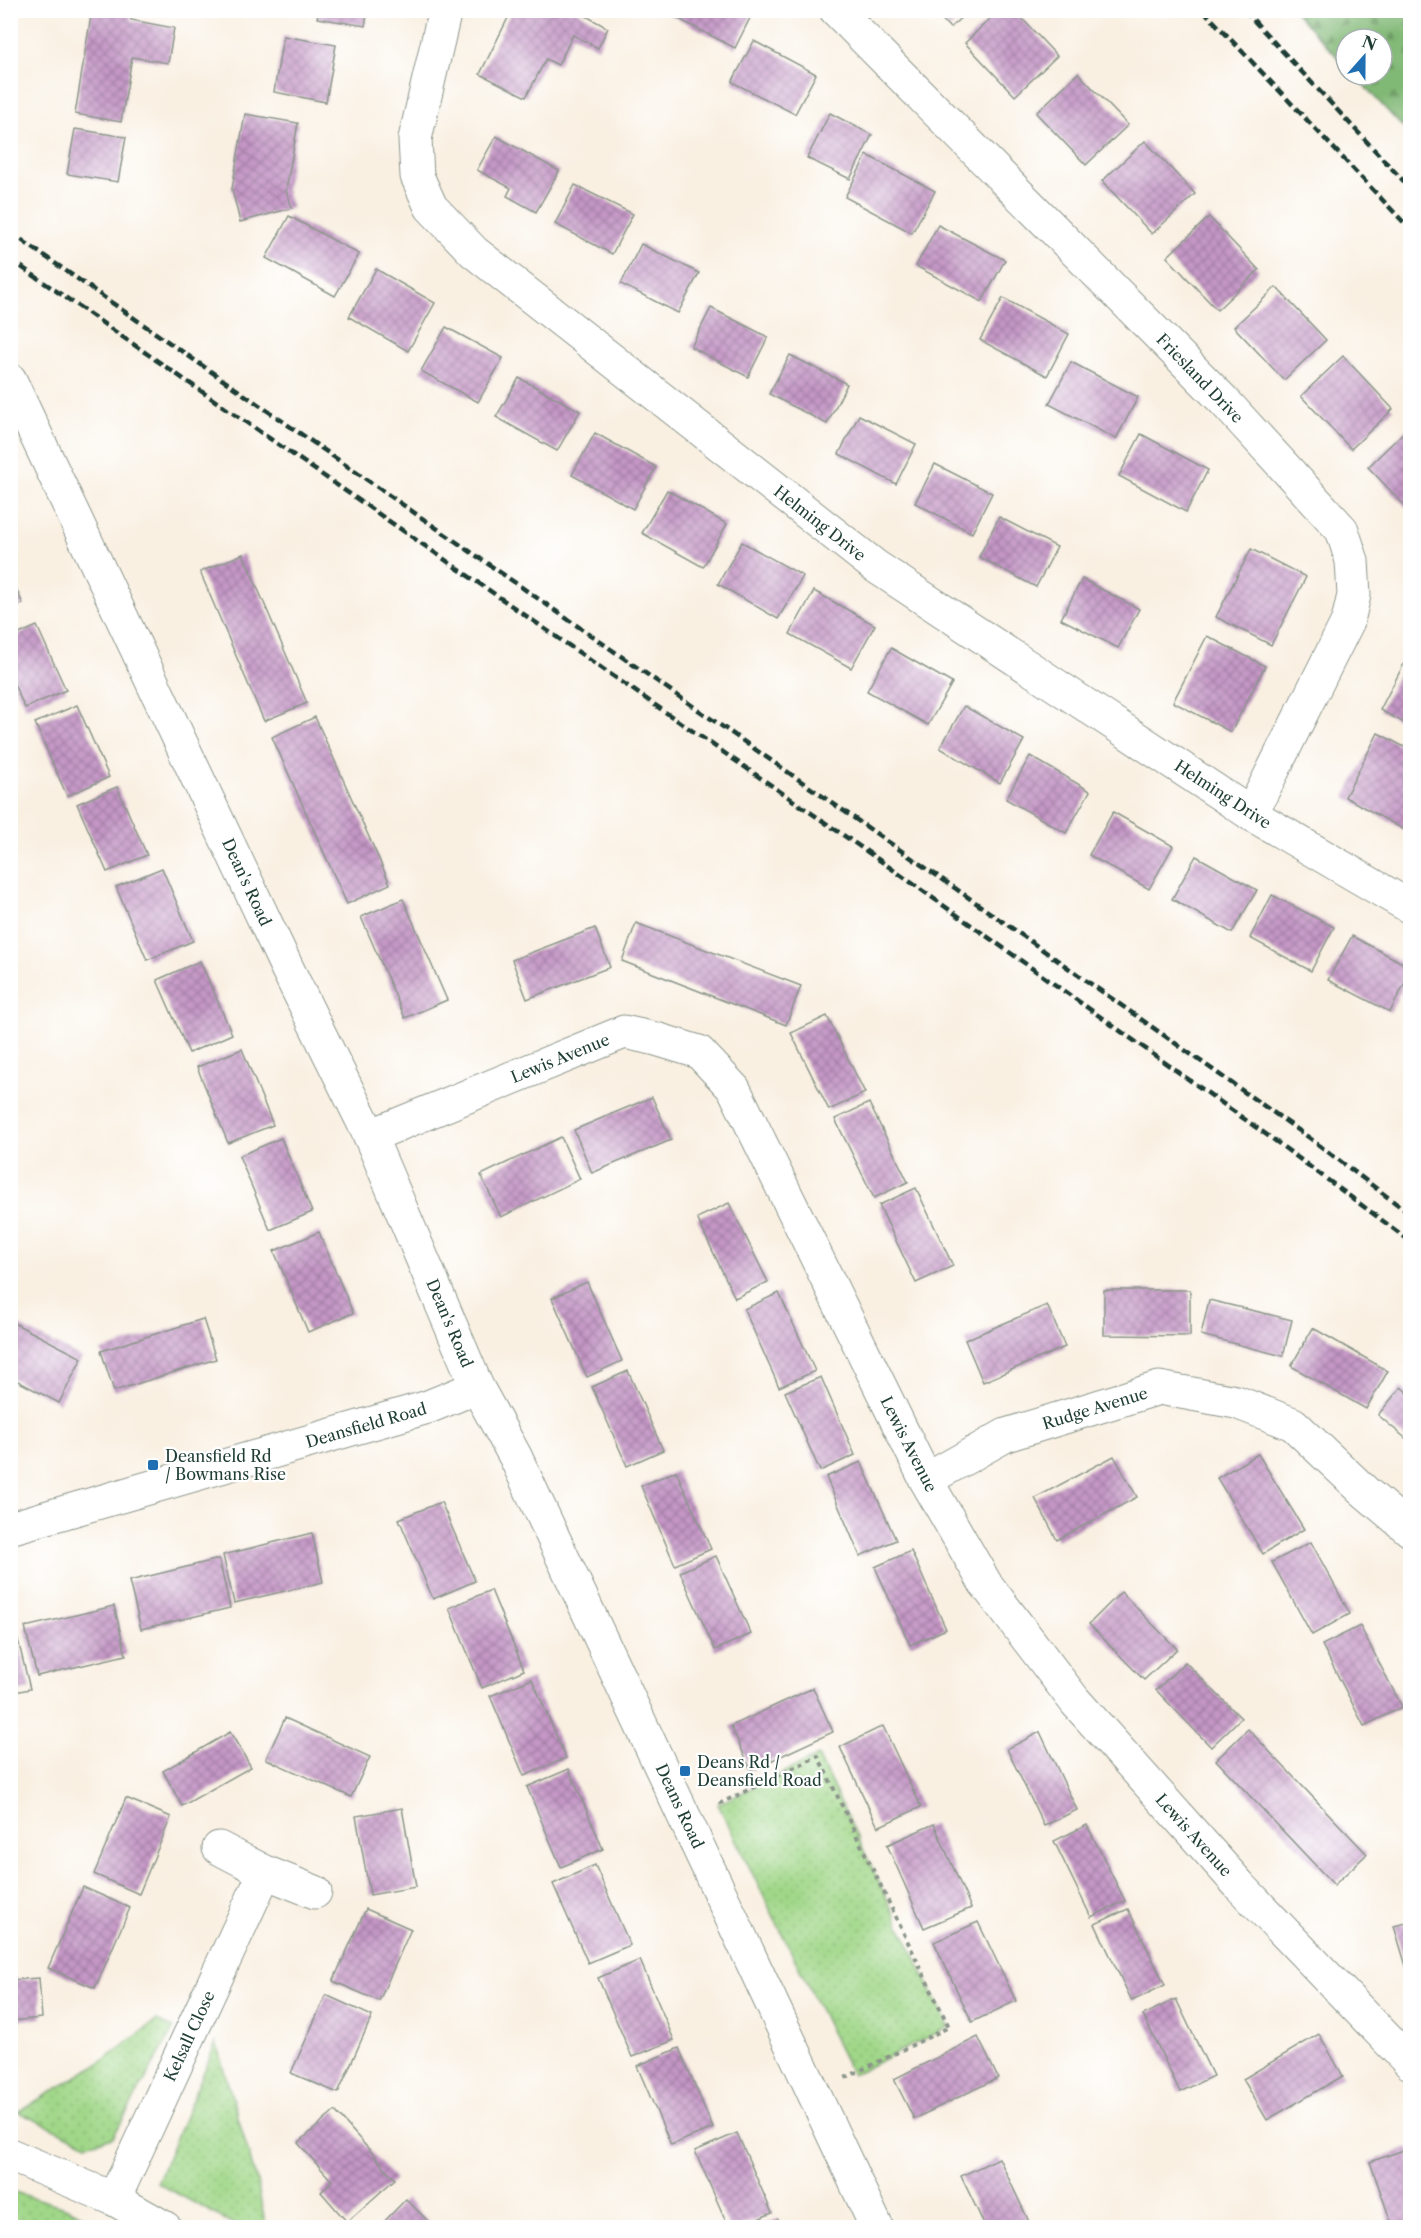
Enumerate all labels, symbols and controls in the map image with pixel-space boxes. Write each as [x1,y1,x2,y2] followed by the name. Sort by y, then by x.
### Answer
[1334,27,1394,87] north arrow
[1359,31,1380,55] text: N
[1152,329,1248,427] street label: Friesland Drive
[770,481,870,565] street label: Helming Drive
[1171,755,1275,833] street label: Helming Drive
[218,835,276,929] street label: Dean's Road
[508,1029,612,1087] street label: Lewis Avenue
[422,1276,478,1371] street label: Dean's Road
[1040,1382,1150,1434] street label: Rudge Avenue
[876,1393,942,1495] street label: Lewis Avenue
[303,1398,429,1452] street label: Deansfield Road
[165,1446,286,1484] place label: Deansfield Rd / Bowmans Rise
[146,1458,160,1472] marker: Deansfield Rd / Bowmans Rise
[697,1752,822,1790] place label: Deans Rd / Deansfield Road
[652,1760,708,1852] street label: Deans Road
[678,1764,692,1778] marker: Deans Rd / Deansfield Road
[1152,1789,1236,1881] street label: Lewis Avenue
[159,1987,219,2085] street label: Kelsall Close

